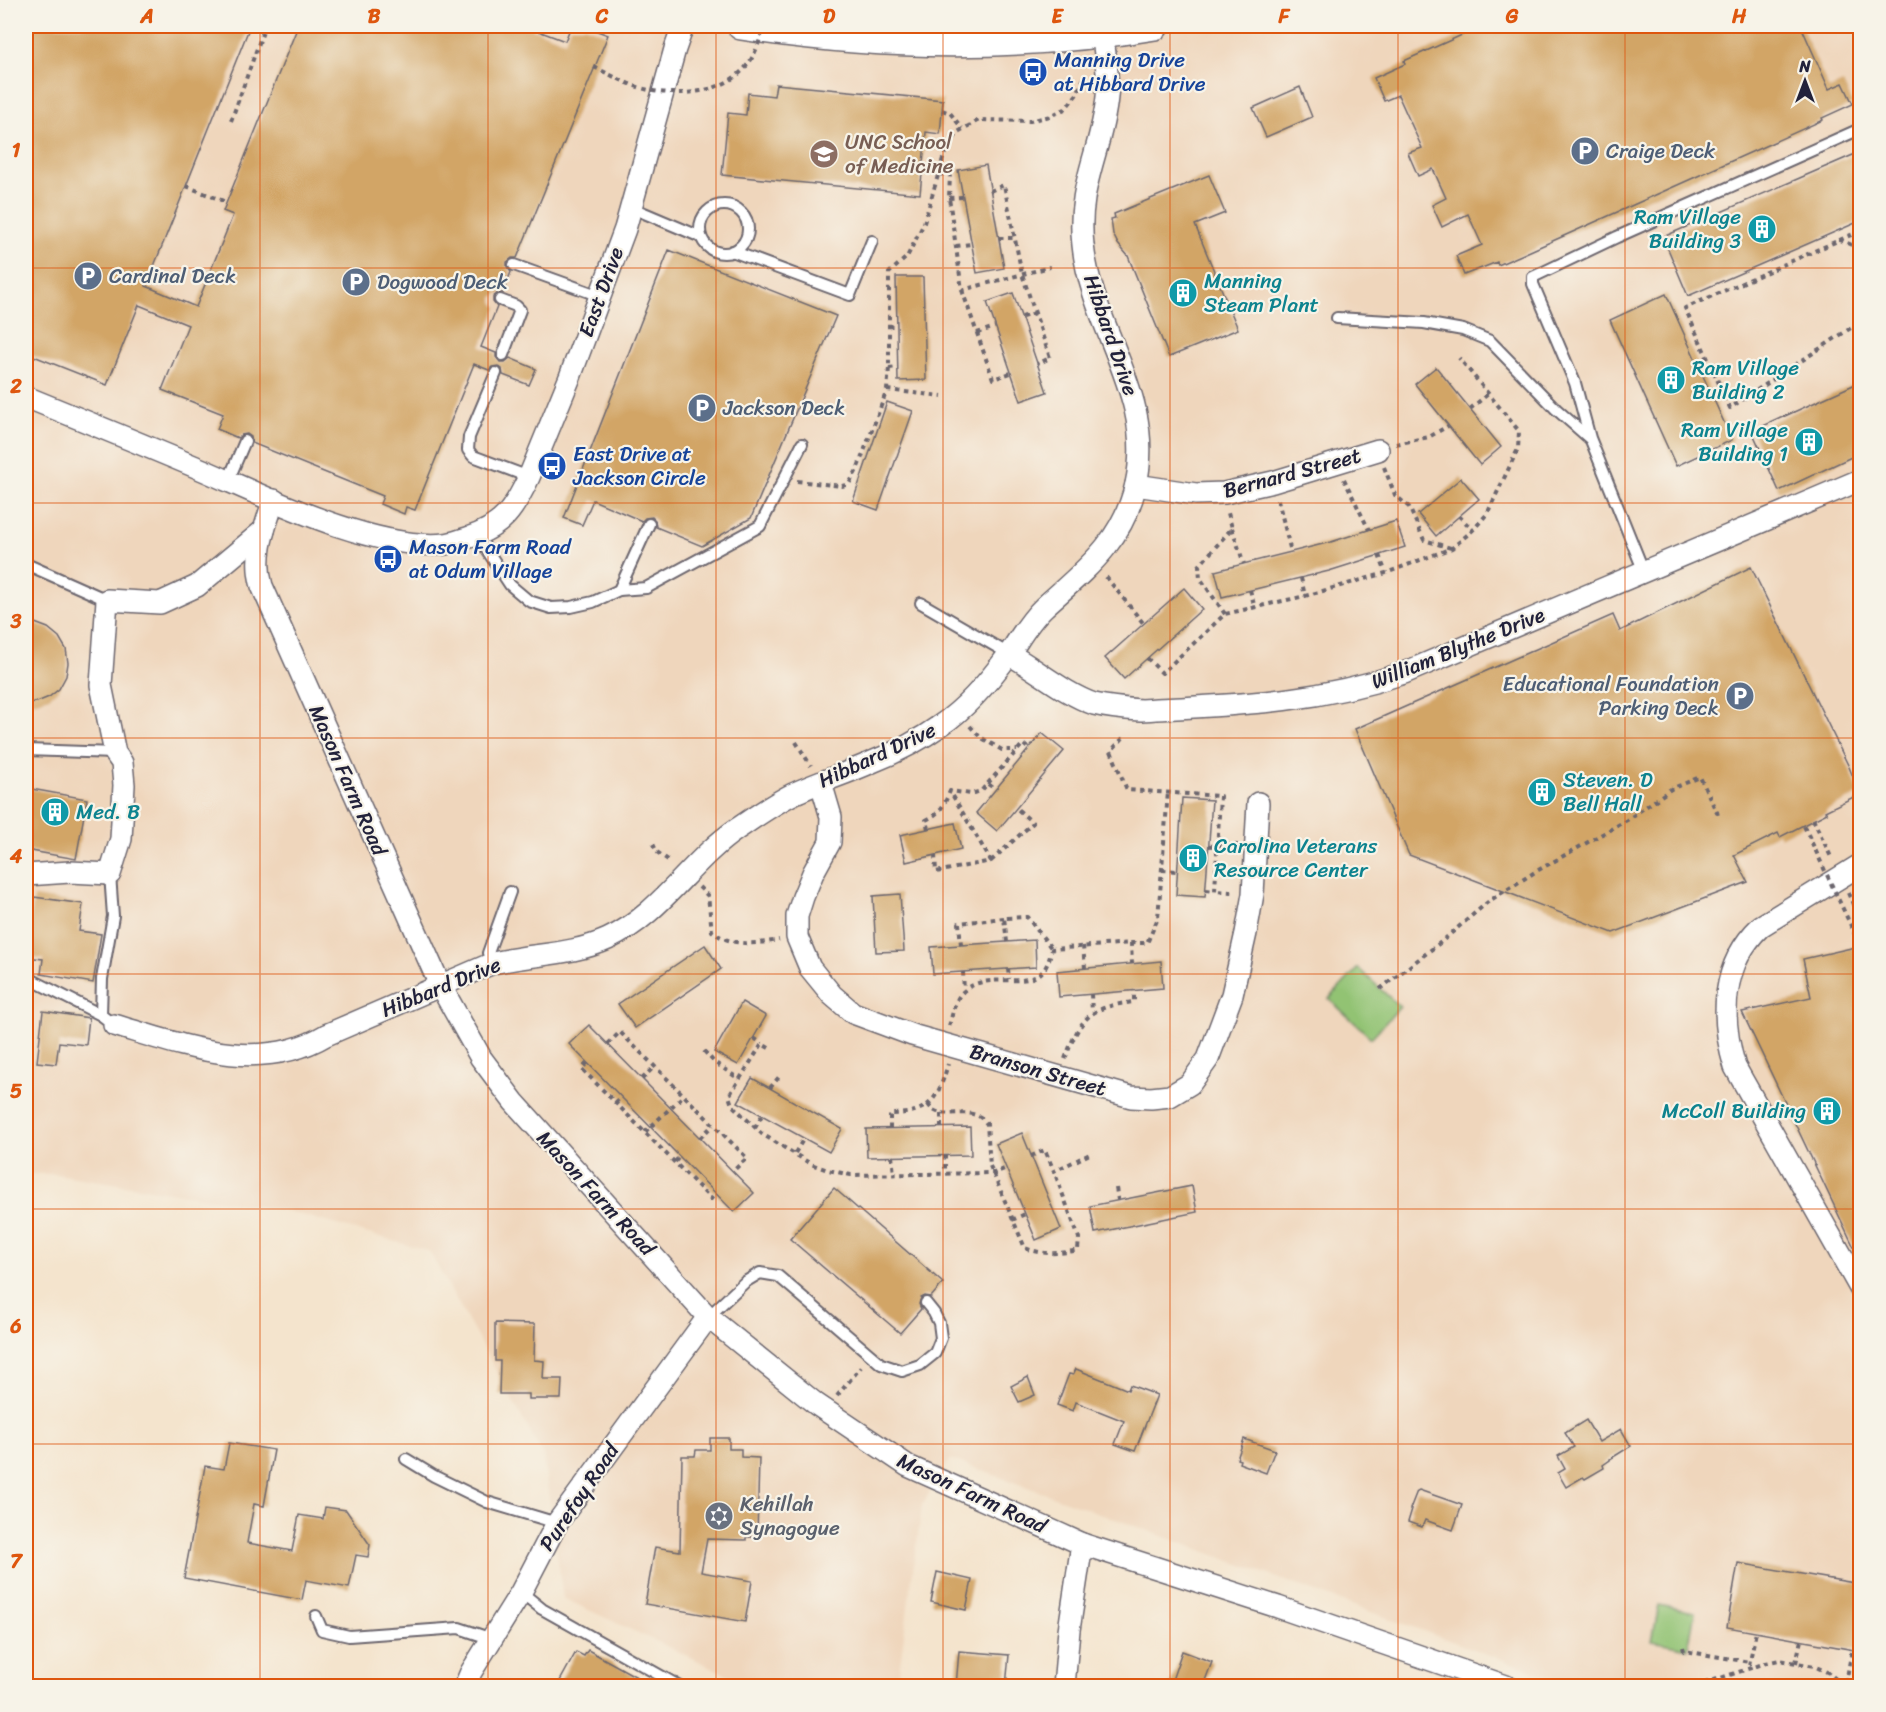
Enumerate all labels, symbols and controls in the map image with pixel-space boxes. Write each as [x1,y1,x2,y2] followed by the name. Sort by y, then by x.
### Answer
[139,0,154,34] text: A
[368,0,381,34] text: B
[595,0,609,34] text: C
[823,0,836,34] text: D
[1051,0,1064,34] text: E
[1278,0,1291,34] text: F
[1505,0,1519,34] text: G
[1731,0,1747,34] text: H
[1054,41,1206,103] place label: Manning Drive at Hibbard Drive
[1775,51,1835,111] north arrow
[1798,52,1811,81] text: N
[1017,56,1049,88] bus stop icon: Manning Drive at Hibbard Drive
[845,123,954,185] place label: UNC School of Medicine
[1606,132,1716,170] place label: Craige Deck
[12,133,21,168] text: 1
[1569,135,1601,167] parking icon: Craige Deck
[808,138,840,170] school or university icon: UNC School of Medicine
[1634,198,1741,260] place label: Ram Village Building 3
[1746,213,1778,245] building icon: Ram Village Building 3
[567,242,635,342] street label: East Drive
[109,257,237,295] place label: Cardinal Deck
[72,260,104,292] parking icon: Cardinal Deck
[1204,262,1319,324] place label: Manning Steam Plant
[377,263,508,301] place label: Dogwood Deck
[340,266,372,298] parking icon: Dogwood Deck
[1072,269,1150,401] street label: Hibbard Drive
[1167,277,1199,309] building icon: Manning Steam Plant
[1692,349,1799,411] place label: Ram Village Building 2
[1655,364,1687,396] building icon: Ram Village Building 2
[9,369,22,404] text: 2
[722,389,845,427] place label: Jackson Deck
[686,392,718,424] parking icon: Jackson Deck
[1681,411,1788,473] place label: Ram Village Building 1
[1793,426,1825,458] building icon: Ram Village Building 1
[572,435,706,497] place label: East Drive at Jackson Circle
[1219,436,1365,510] street label: Bernard Street
[536,450,568,482] bus stop icon: East Drive at Jackson Circle
[409,528,573,590] place label: Mason Farm Road at Odum Village
[372,543,404,575] bus stop icon: Mason Farm Road at Odum Village
[1365,596,1551,700] street label: William Blythe Drive
[10,604,22,639] text: 3
[1503,665,1719,727] place label: Educational Foundation Parking Deck
[1724,680,1756,712] parking icon: Educational Foundation Parking Deck
[298,698,399,863] street label: Mason Farm Road
[812,711,943,799] street label: Hibbard Drive
[1563,761,1653,823] place label: Steven. D Bell Hall
[1526,776,1558,808] building icon: Steven. D Bell Hall
[76,793,140,831] place label: Med. B
[39,796,71,828] building icon: Med. B
[1214,827,1378,889] place label: Carolina Veterans Resource Center
[9,839,23,874] text: 4
[1177,842,1209,874] building icon: Carolina Veterans Resource Center
[375,946,507,1028] street label: Hibbard Drive
[965,1032,1111,1108] street label: Branson Street
[10,1074,22,1109] text: 5
[1662,1092,1806,1130] place label: McColl Building
[1811,1095,1843,1127] building icon: McColl Building
[527,1121,666,1267] street label: Mason Farm Road
[9,1309,22,1344] text: 6
[529,1433,631,1559] street label: Purefoy Road
[891,1442,1055,1545] street label: Mason Farm Road
[740,1485,840,1547] place label: Kehillah Synagogue
[703,1500,735,1532] synagogue icon: Kehillah Synagogue
[10,1544,23,1579] text: 7

